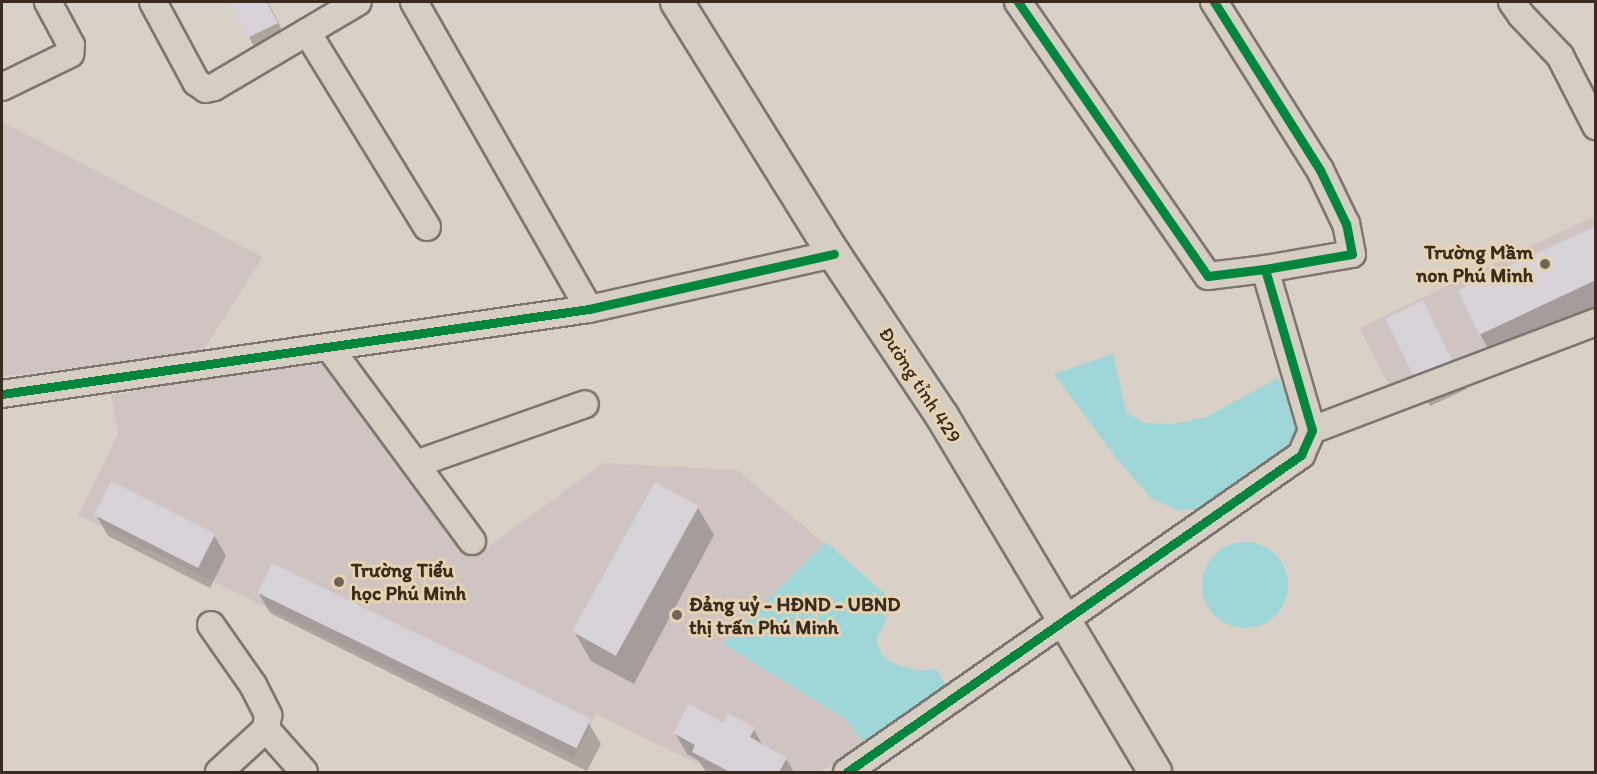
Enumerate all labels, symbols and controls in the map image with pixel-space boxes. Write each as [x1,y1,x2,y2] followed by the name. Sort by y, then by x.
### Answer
[1416,240,1533,287] place label: Trường Mầm non Phú Minh
[1538,257,1552,271] marker: Trường Mầm non Phú Minh
[874,323,966,447] street label: Đường tỉnh 429
[351,558,466,605] place label: Trường Tiểu học Phú Minh
[332,575,346,589] marker: Trường Tiểu học Phú Minh
[689,592,901,639] place label: Đảng uỷ - HĐND - UBND thị trấn Phú Minh
[670,608,684,622] marker: Đảng uỷ - HĐND - UBND thị trấn Phú Minh

